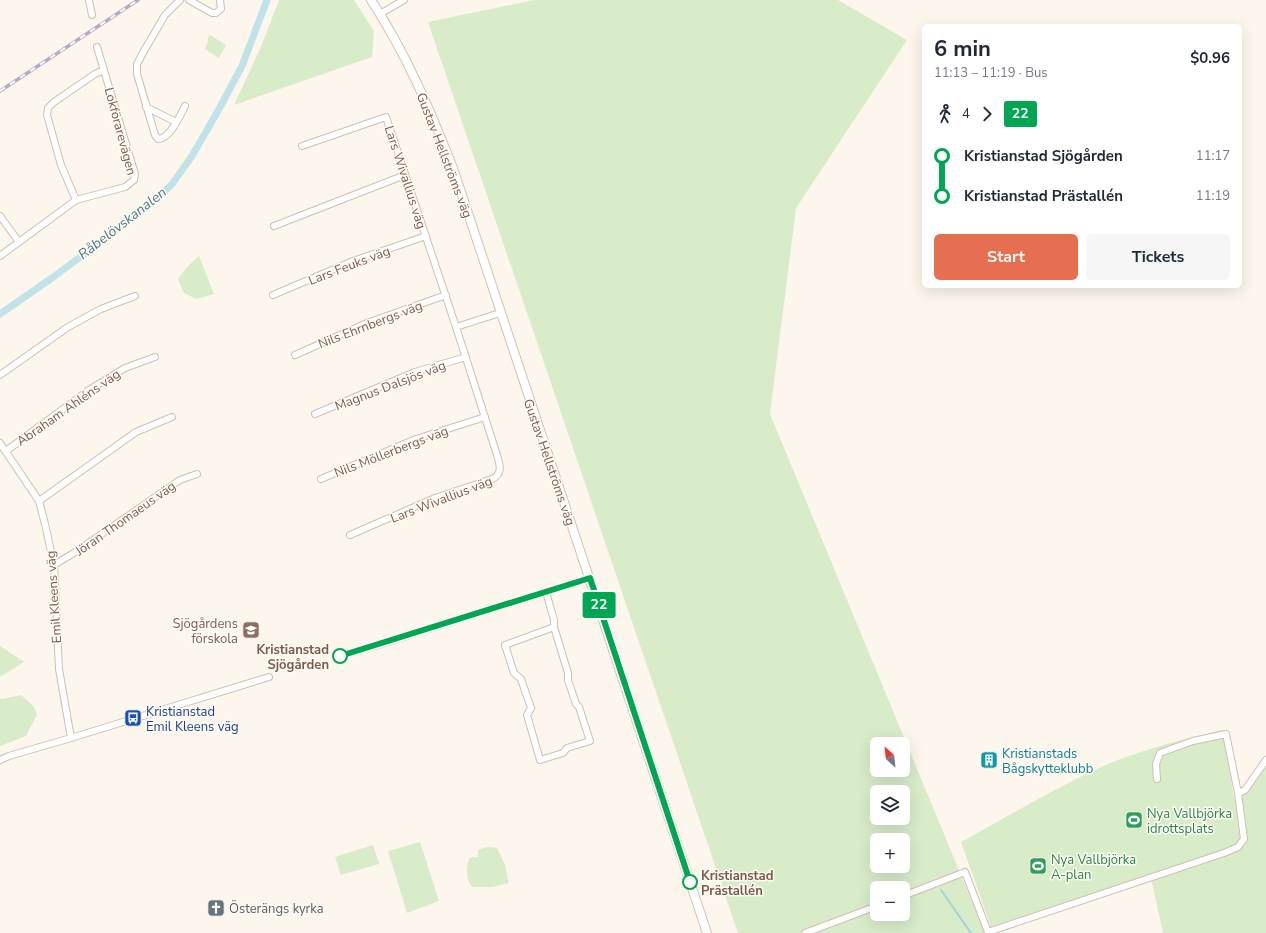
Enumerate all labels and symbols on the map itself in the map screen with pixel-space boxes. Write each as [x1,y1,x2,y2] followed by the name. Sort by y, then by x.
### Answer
[100,85,140,177] street label: Lokförarevägen
[412,90,476,221] street label: Gustav Hellströms väg
[380,123,430,231] street label: Lars Wivallius väg
[74,183,170,264] water label: Råbelövskanalen
[306,242,393,290] street label: Lars Feuks väg
[316,297,425,353] street label: Nils Ehrnbergs väg
[332,356,448,415] street label: Magnus Dalsjös väg
[13,365,124,450] street label: Abraham Ahléns väg
[519,396,579,528] street label: Gustav Hellströms väg
[332,422,451,482] street label: Nils Möllerbergs väg
[388,472,495,528] street label: Lars Wivallius väg
[71,477,179,561] street label: Jöran Thomaeus väg
[42,550,66,644] street label: Emil Kleens väg
[581,592,617,618] line badge: 22
[172,615,238,648] place label: Sjögårdens förskola
[241,620,261,640] school or university icon: Sjögårdens förskola
[256,641,329,674] place label: Kristianstad Sjögården
[332,648,348,664] marker: Kristianstad Sjögården
[146,703,239,736] place label: Kristianstad Emil Kleens väg
[123,708,143,728] bus stop icon: Kristianstad Emil Kleens väg
[870,737,910,777] north arrow
[1002,745,1093,778] place label: Kristianstads Bågskytteklubb
[979,750,999,770] building icon: Kristianstads Bågskytteklubb
[1147,805,1232,838] place label: Nya Vallbjörka idrottsplats
[1124,810,1144,830] sports icon: Nya Vallbjörka idrottsplats
[1051,851,1136,884] place label: Nya Vallbjörka A-plan
[1028,856,1048,876] sports icon: Nya Vallbjörka A-plan
[701,867,774,900] place label: Kristianstad Prästallén
[682,874,698,890] marker: Kristianstad Prästallén
[206,898,226,918] church icon: Österängs kyrka
[229,899,324,918] place label: Österängs kyrka

